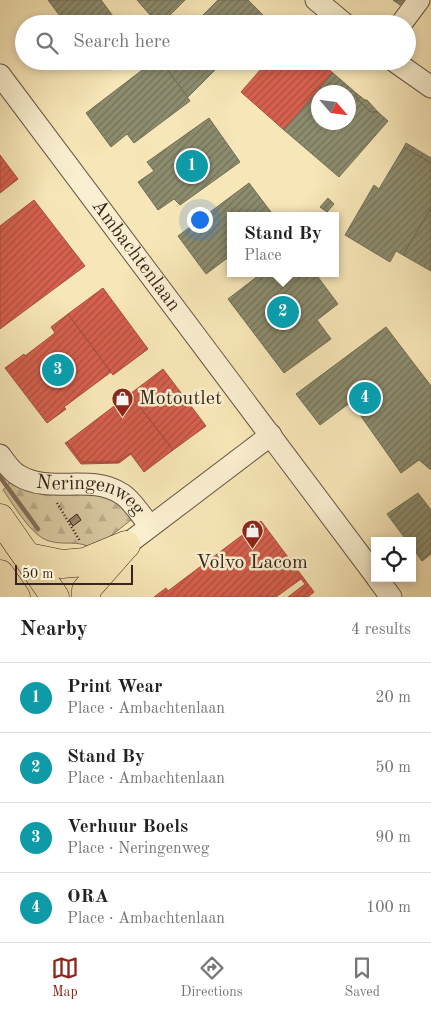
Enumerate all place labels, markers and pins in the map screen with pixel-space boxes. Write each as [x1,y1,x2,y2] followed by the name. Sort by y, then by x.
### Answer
[176,147,208,185] pin: 1
[267,293,299,331] pin: 2
[42,351,74,389] pin: 3
[349,379,381,417] pin: 4
[111,387,135,418] shop icon: Motoutlet
[139,389,222,409] place label: Motoutlet
[240,519,264,550] shop icon: Volvo Lacom
[196,553,308,573] place label: Volvo Lacom

